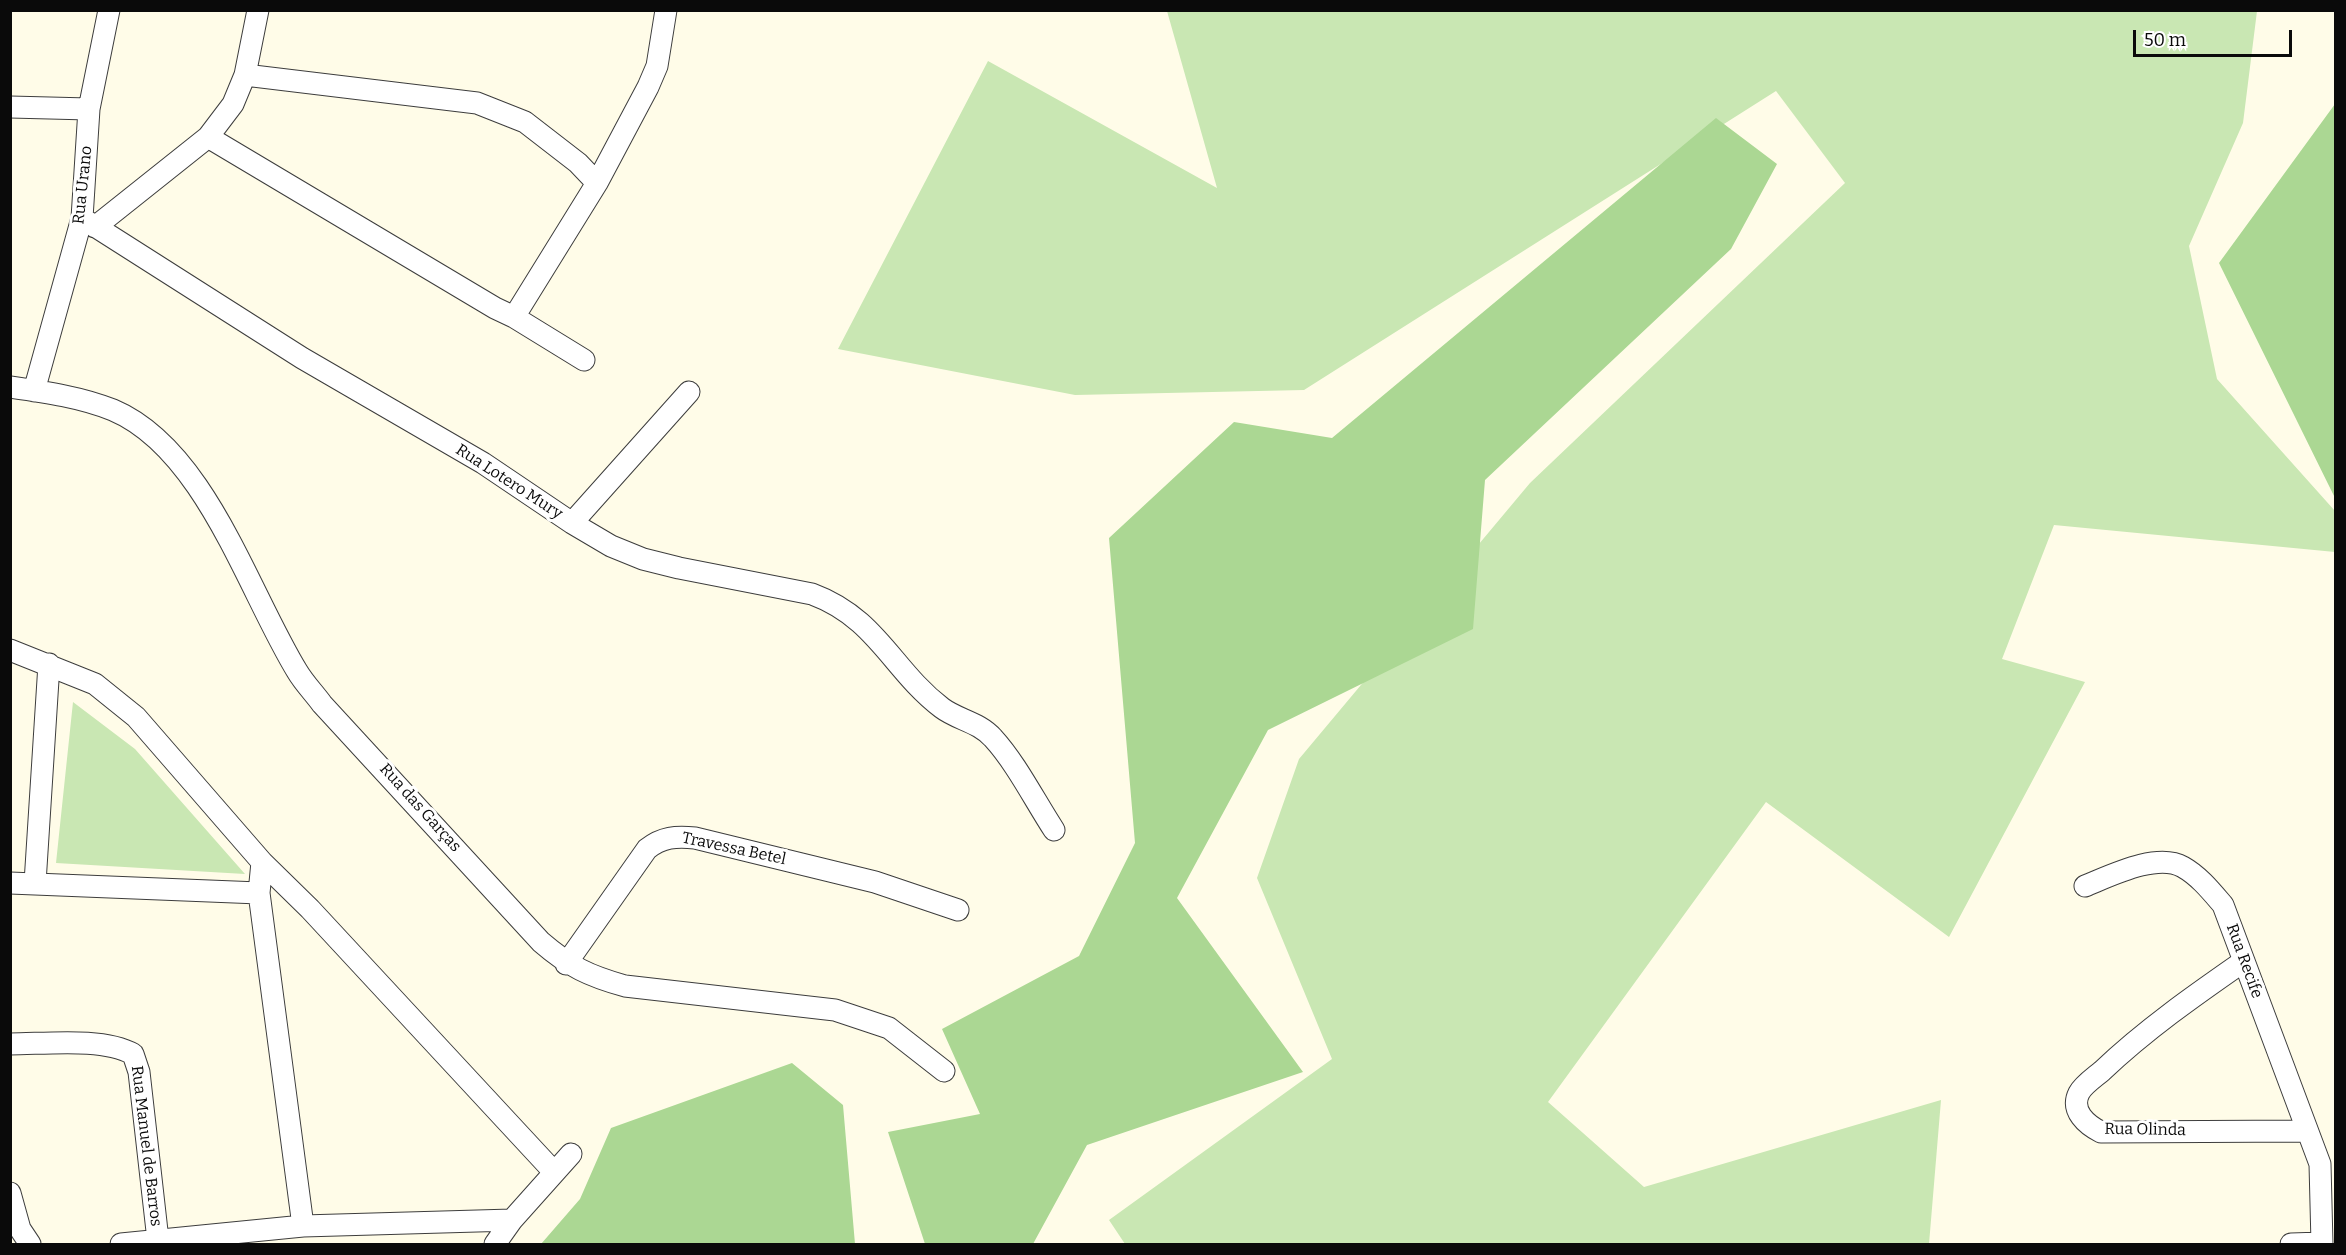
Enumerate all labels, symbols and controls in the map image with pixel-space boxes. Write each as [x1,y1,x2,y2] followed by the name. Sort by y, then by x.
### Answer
[2136,18,2295,56] scale bar
[2144,29,2186,51] text: 50 m
[69,145,97,225] street label: Rua Urano
[452,440,566,524] street label: Rua Lotero Mury
[375,760,465,856] street label: Rua das Garças
[680,829,788,869] street label: Travessa Betel
[2222,921,2266,1001] street label: Rua Recife
[127,1064,165,1228] street label: Rua Manuel de Barros
[2104,1120,2186,1140] street label: Rua Olinda

